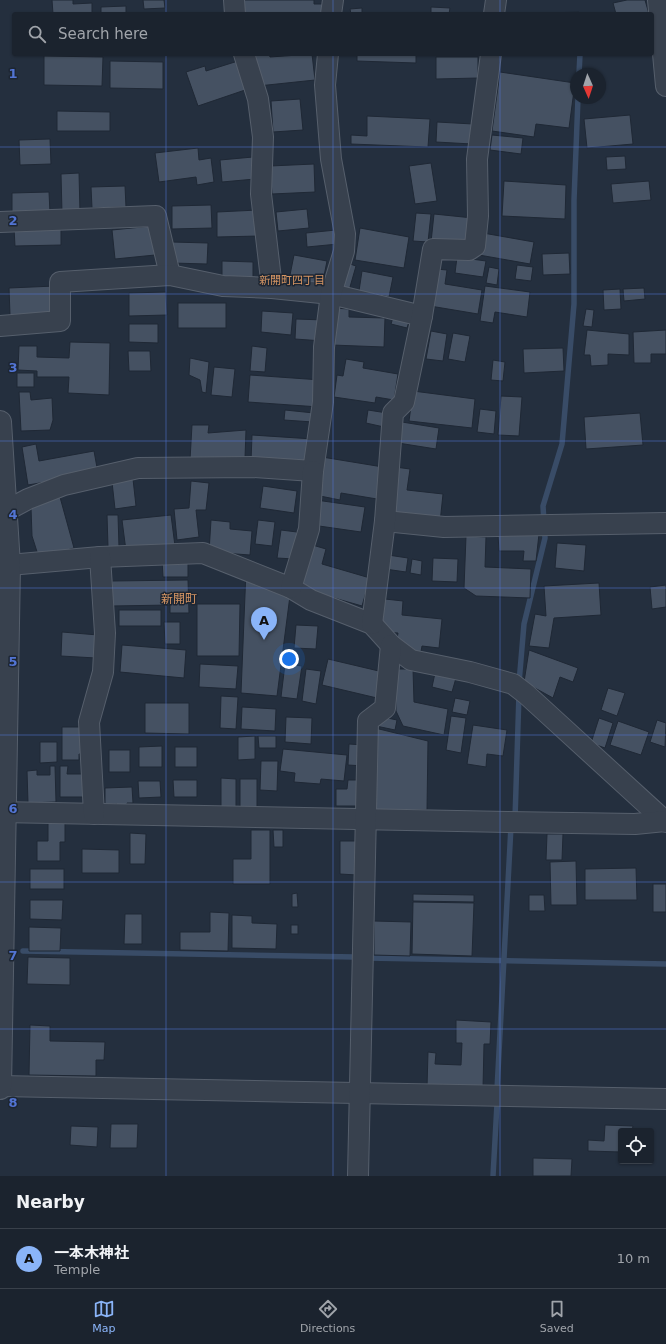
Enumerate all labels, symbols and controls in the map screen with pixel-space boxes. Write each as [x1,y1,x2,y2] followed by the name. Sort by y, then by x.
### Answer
[12,12,654,56] search box
[26,23,48,45] icon: search
[58,25,148,43] text: Search here
[8,66,18,81] text: 1
[570,68,606,104] north arrow
[8,213,18,228] text: 2
[259,274,325,287] district label: 新開町四丁目
[8,360,18,375] text: 3
[8,507,18,522] text: 4
[161,592,197,606] district label: 新開町
[251,607,277,640] pin: A
[279,649,299,669] your location
[8,654,18,669] text: 5
[8,801,18,816] text: 6
[8,948,18,963] text: 7
[8,1095,18,1110] text: 8
[618,1128,654,1164] map controls
[618,1128,654,1164] button: locate
[16,1192,85,1212] text: Nearby
[54,1244,129,1262] text: 一本木神社
[24,1251,34,1266] text: A
[617,1251,650,1266] text: 10 m
[54,1262,100,1277] text: Temple
[92,1298,115,1335] tab: Map
[300,1298,355,1335] tab: Directions
[540,1298,574,1335] tab: Saved

